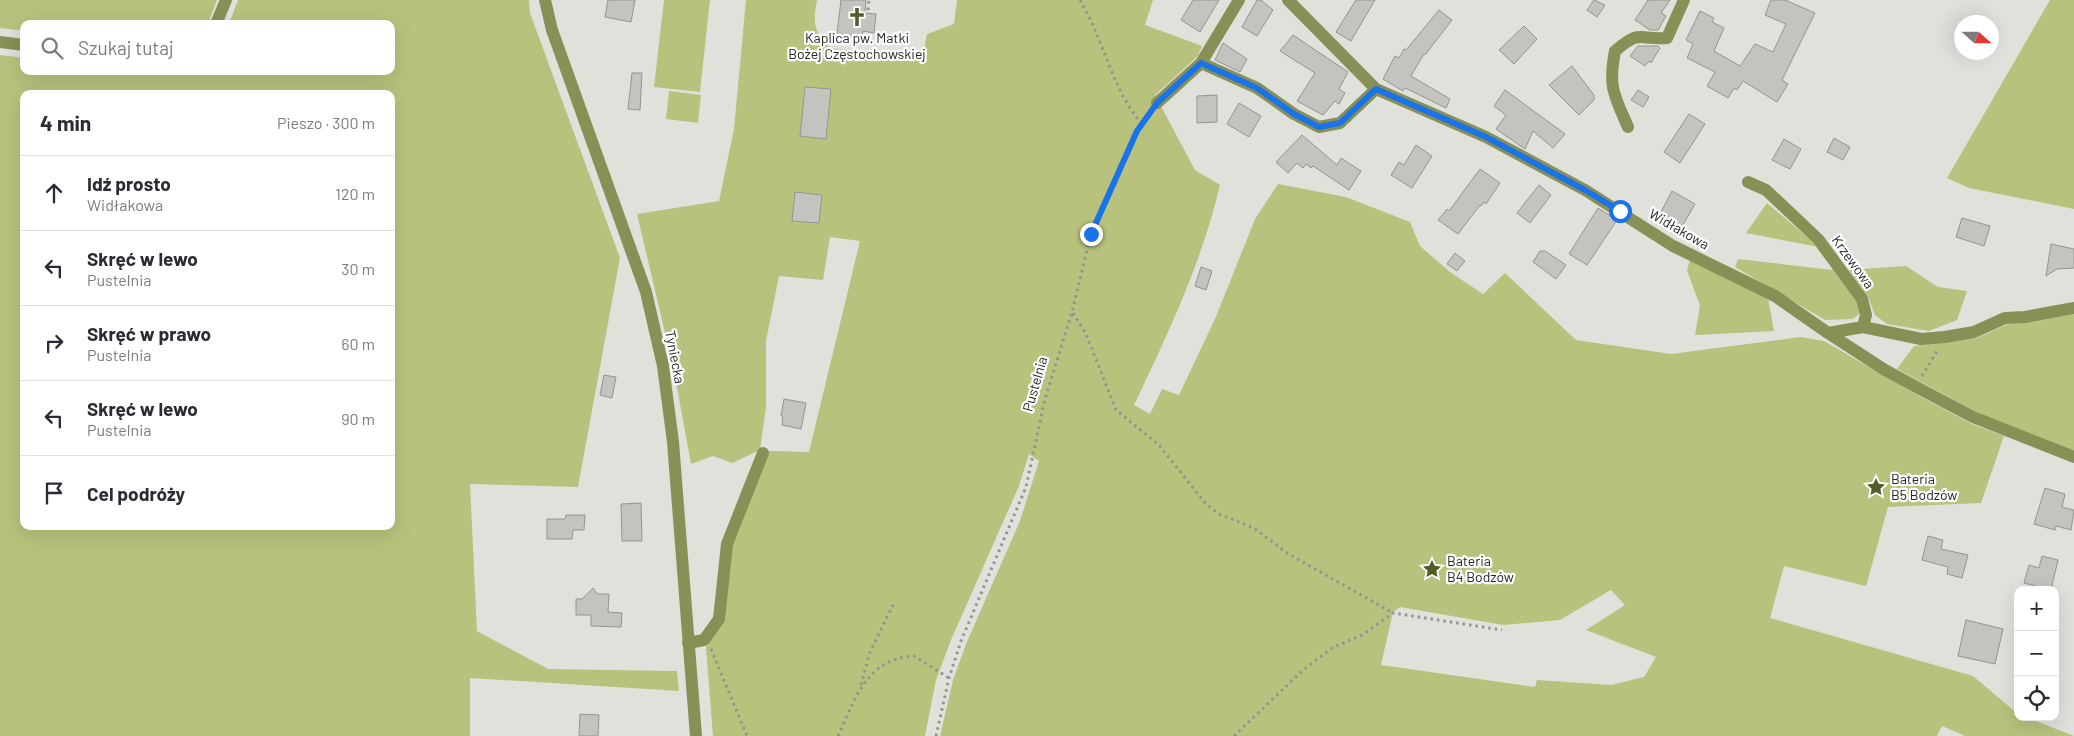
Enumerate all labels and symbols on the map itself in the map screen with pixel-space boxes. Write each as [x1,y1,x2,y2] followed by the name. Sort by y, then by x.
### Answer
[846,6,868,28] church icon: Kaplica pw. Matki Bożej Częstochowskiej
[1954,15,1999,60] north arrow
[788,29,926,62] place label: Kaplica pw. Matki Bożej Częstochowskiej
[1609,200,1632,223] route start
[1646,205,1712,253] street label: Widłakowa
[1080,223,1103,246] route end
[1828,232,1878,292] street label: Krzewowa
[662,329,689,385] street label: Tyniecka
[1019,354,1050,413] street label: Pustelnia
[1891,470,1957,503] place label: Bateria B5 Bodzów
[1865,476,1887,498] place icon: Bateria B5 Bodzów
[1447,552,1514,585] place label: Bateria B4 Bodzów
[1421,558,1443,580] place icon: Bateria B4 Bodzów

